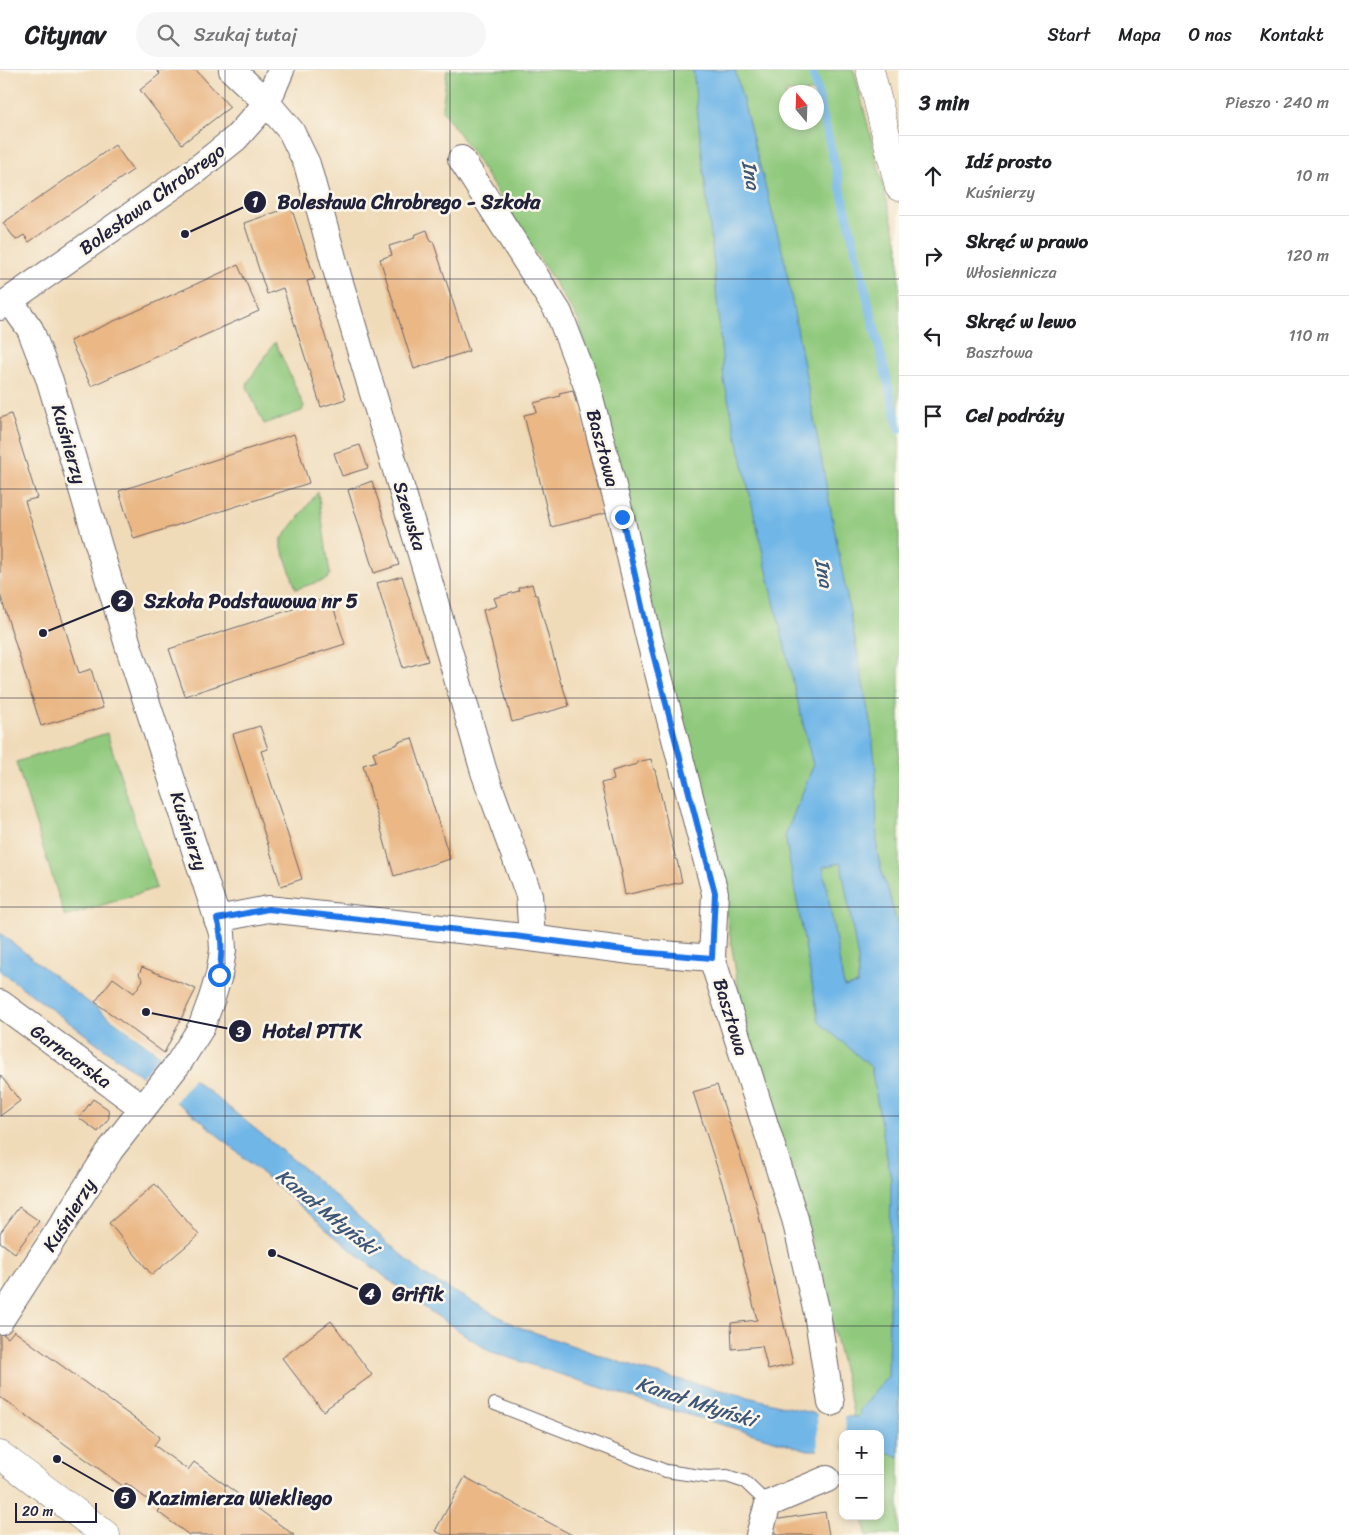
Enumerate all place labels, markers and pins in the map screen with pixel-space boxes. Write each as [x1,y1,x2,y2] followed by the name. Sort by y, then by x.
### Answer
[243,185,551,220] callout: Bolesława Chrobrego - Szkoła
[109,584,368,619] callout: Szkoła Podstawowa nr 5
[228,1014,372,1049] callout: Hotel PTTK
[358,1276,454,1311] callout: Grifik
[113,1480,343,1515] callout: Kazimierza Wiekliego

